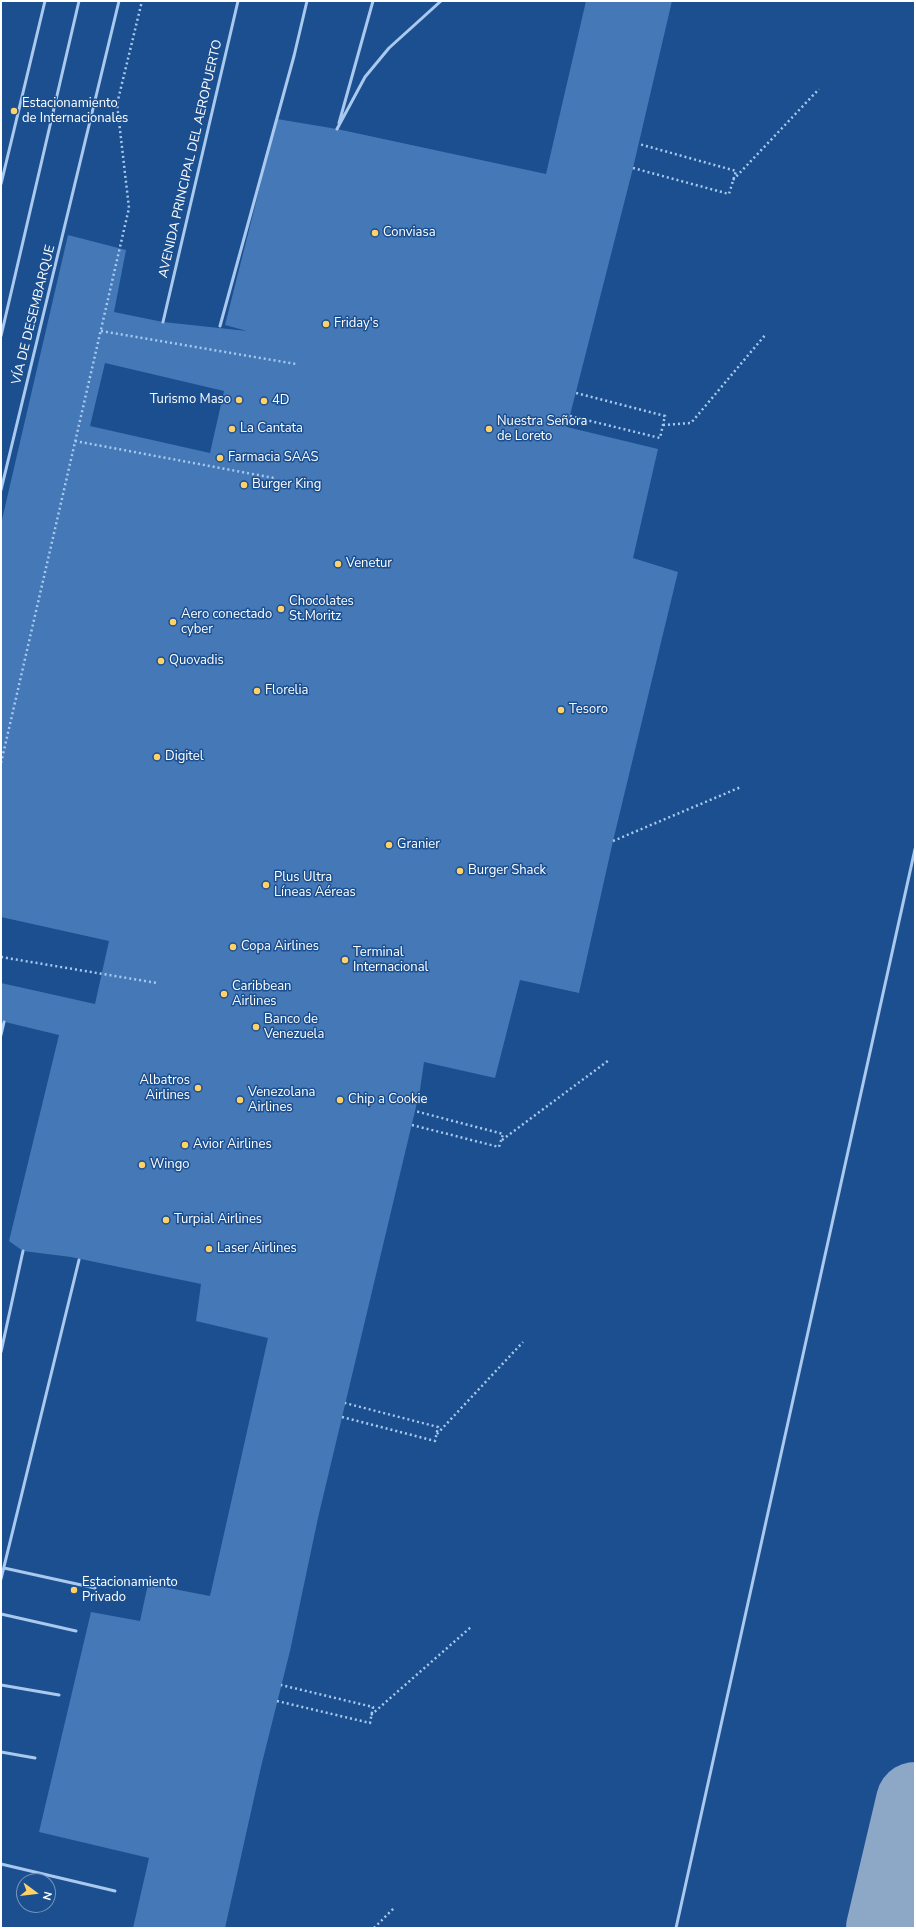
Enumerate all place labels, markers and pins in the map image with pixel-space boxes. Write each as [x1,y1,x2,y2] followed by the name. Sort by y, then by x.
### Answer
[22,96,128,127] place label: Estacionamiento de Internacionales
[9,106,19,116] marker: Estacionamiento de Internacionales
[383,225,436,241] place label: Conviasa
[370,228,380,238] marker: Conviasa
[334,316,379,332] place label: Friday's
[321,319,331,329] marker: Friday's
[150,392,231,408] place label: Turismo Maso
[272,393,289,409] place label: 4D
[234,395,244,405] marker: Turismo Maso
[259,396,269,406] marker: 4D
[497,414,587,445] place label: Nuestra Señora de Loreto
[240,421,303,437] place label: La Cantata
[227,424,237,434] marker: La Cantata
[484,424,494,434] marker: Nuestra Señora de Loreto
[228,450,319,466] place label: Farmacia SAAS
[215,453,225,463] marker: Farmacia SAAS
[252,477,321,493] place label: Burger King
[239,480,249,490] marker: Burger King
[346,556,392,572] place label: Venetur
[333,559,343,569] marker: Venetur
[289,594,354,625] place label: Chocolates St.Moritz
[276,604,286,614] marker: Chocolates St.Moritz
[181,607,272,638] place label: Aero conectado cyber
[168,617,178,627] marker: Aero conectado cyber
[169,653,224,669] place label: Quovadis
[156,656,166,666] marker: Quovadis
[265,683,308,699] place label: Florelia
[252,686,262,696] marker: Florelia
[569,702,608,718] place label: Tesoro
[556,705,566,715] marker: Tesoro
[165,749,204,765] place label: Digitel
[152,752,162,762] marker: Digitel
[397,837,440,853] place label: Granier
[384,840,394,850] marker: Granier
[468,863,546,879] place label: Burger Shack
[455,866,465,876] marker: Burger Shack
[274,870,356,901] place label: Plus Ultra Líneas Aéreas
[261,880,271,890] marker: Plus Ultra Líneas Aéreas
[241,939,319,955] place label: Copa Airlines
[228,942,238,952] marker: Copa Airlines
[353,945,428,976] place label: Terminal Internacional
[340,955,350,965] marker: Terminal Internacional
[232,979,291,1010] place label: Caribbean Airlines
[219,989,229,999] marker: Caribbean Airlines
[264,1012,324,1043] place label: Banco de Venezuela
[251,1022,261,1032] marker: Banco de Venezuela
[140,1073,190,1104] place label: Albatros Airlines
[193,1083,203,1093] marker: Albatros Airlines
[248,1085,316,1116] place label: Venezolana Airlines
[348,1092,427,1108] place label: Chip a Cookie
[235,1095,245,1105] marker: Venezolana Airlines
[335,1095,345,1105] marker: Chip a Cookie
[193,1137,272,1153] place label: Avior Airlines
[180,1140,190,1150] marker: Avior Airlines
[150,1157,190,1173] place label: Wingo
[137,1160,147,1170] marker: Wingo
[174,1212,262,1228] place label: Turpial Airlines
[161,1215,171,1225] marker: Turpial Airlines
[217,1241,297,1257] place label: Laser Airlines
[204,1244,214,1254] marker: Laser Airlines
[82,1575,178,1606] place label: Estacionamiento Privado
[69,1585,79,1595] marker: Estacionamiento Privado

